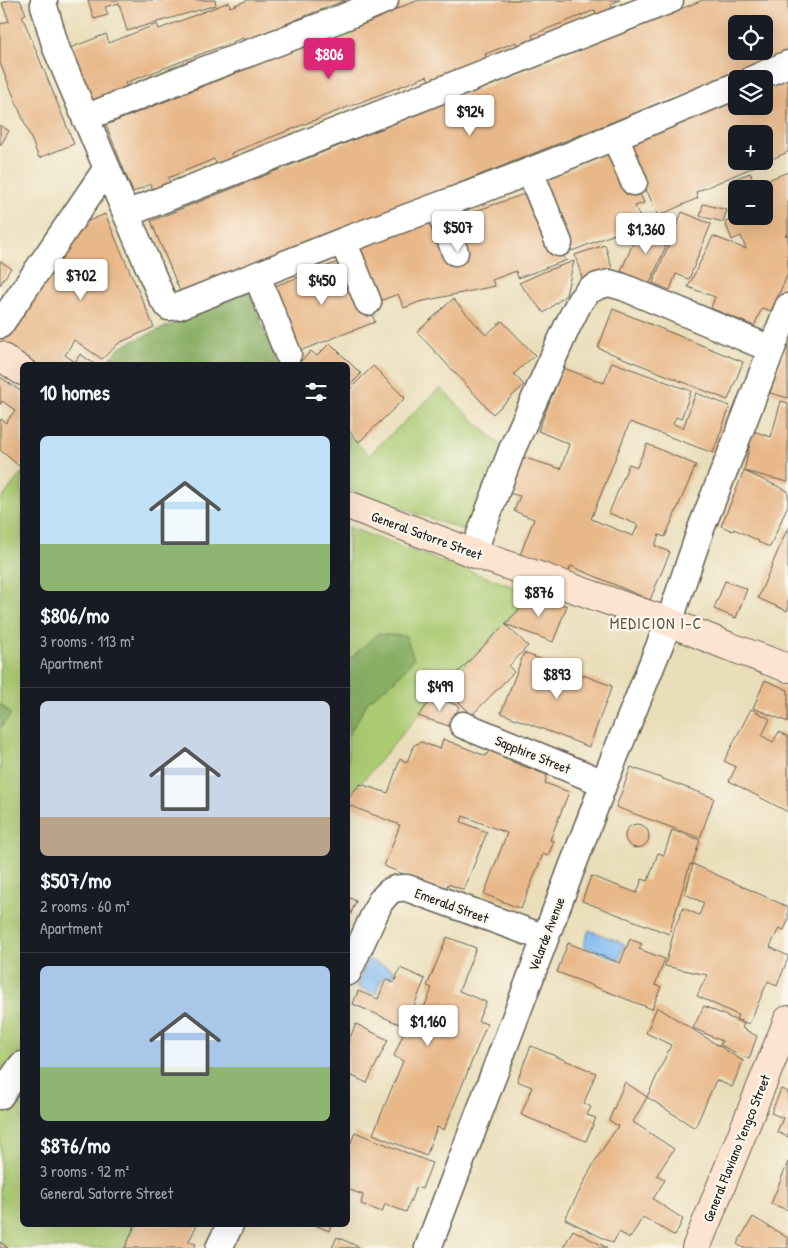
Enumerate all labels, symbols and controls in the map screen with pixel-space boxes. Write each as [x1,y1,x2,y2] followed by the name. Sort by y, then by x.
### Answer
[728,15,773,225] map controls
[728,15,773,60] button: locate
[299,38,359,80] pin: $806
[315,43,343,65] text: $806
[728,70,773,115] button: layers
[440,94,500,137] pin: $924
[456,100,484,122] text: $924
[728,125,773,170] button: +
[728,180,773,225] button: −
[428,210,488,253] pin: $507
[605,212,687,255] pin: $1,360
[443,216,473,238] text: $507
[627,218,665,240] text: $1,360
[51,258,111,301] pin: $702
[66,264,96,286] text: $702
[292,264,352,306] pin: $450
[308,269,336,291] text: $450
[40,378,110,407] text: 10 homes
[302,378,330,406] icon: filters
[140,468,230,558] icon: home
[369,506,485,564] street label: General Satorre Street
[509,576,569,618] pin: $876
[524,581,554,603] text: $876
[40,601,109,630] text: $806/mo
[610,612,702,634] district label: MEDICION I-C
[40,630,135,652] text: 3 rooms · 113 m²
[40,652,103,674] text: Apartment
[527,658,587,700] pin: $893
[543,663,571,685] text: $893
[410,670,470,712] pin: $499
[427,675,453,697] text: $499
[492,730,574,779] street label: Sapphire Street
[140,734,230,824] icon: home
[40,866,111,895] text: $507/mo
[412,883,492,927] street label: Emerald Street
[523,894,569,974] street label: Velarde Avenue
[40,895,130,917] text: 2 rooms · 60 m²
[40,917,103,939] text: Apartment
[140,999,230,1089] icon: home
[387,1004,469,1047] pin: $1,160
[410,1010,446,1032] text: $1,160
[698,1071,775,1225] street label: General Flaviano Yengco Street
[40,1131,110,1160] text: $876/mo
[40,1160,129,1182] text: 3 rooms · 92 m²
[40,1182,173,1204] text: General Satorre Street

